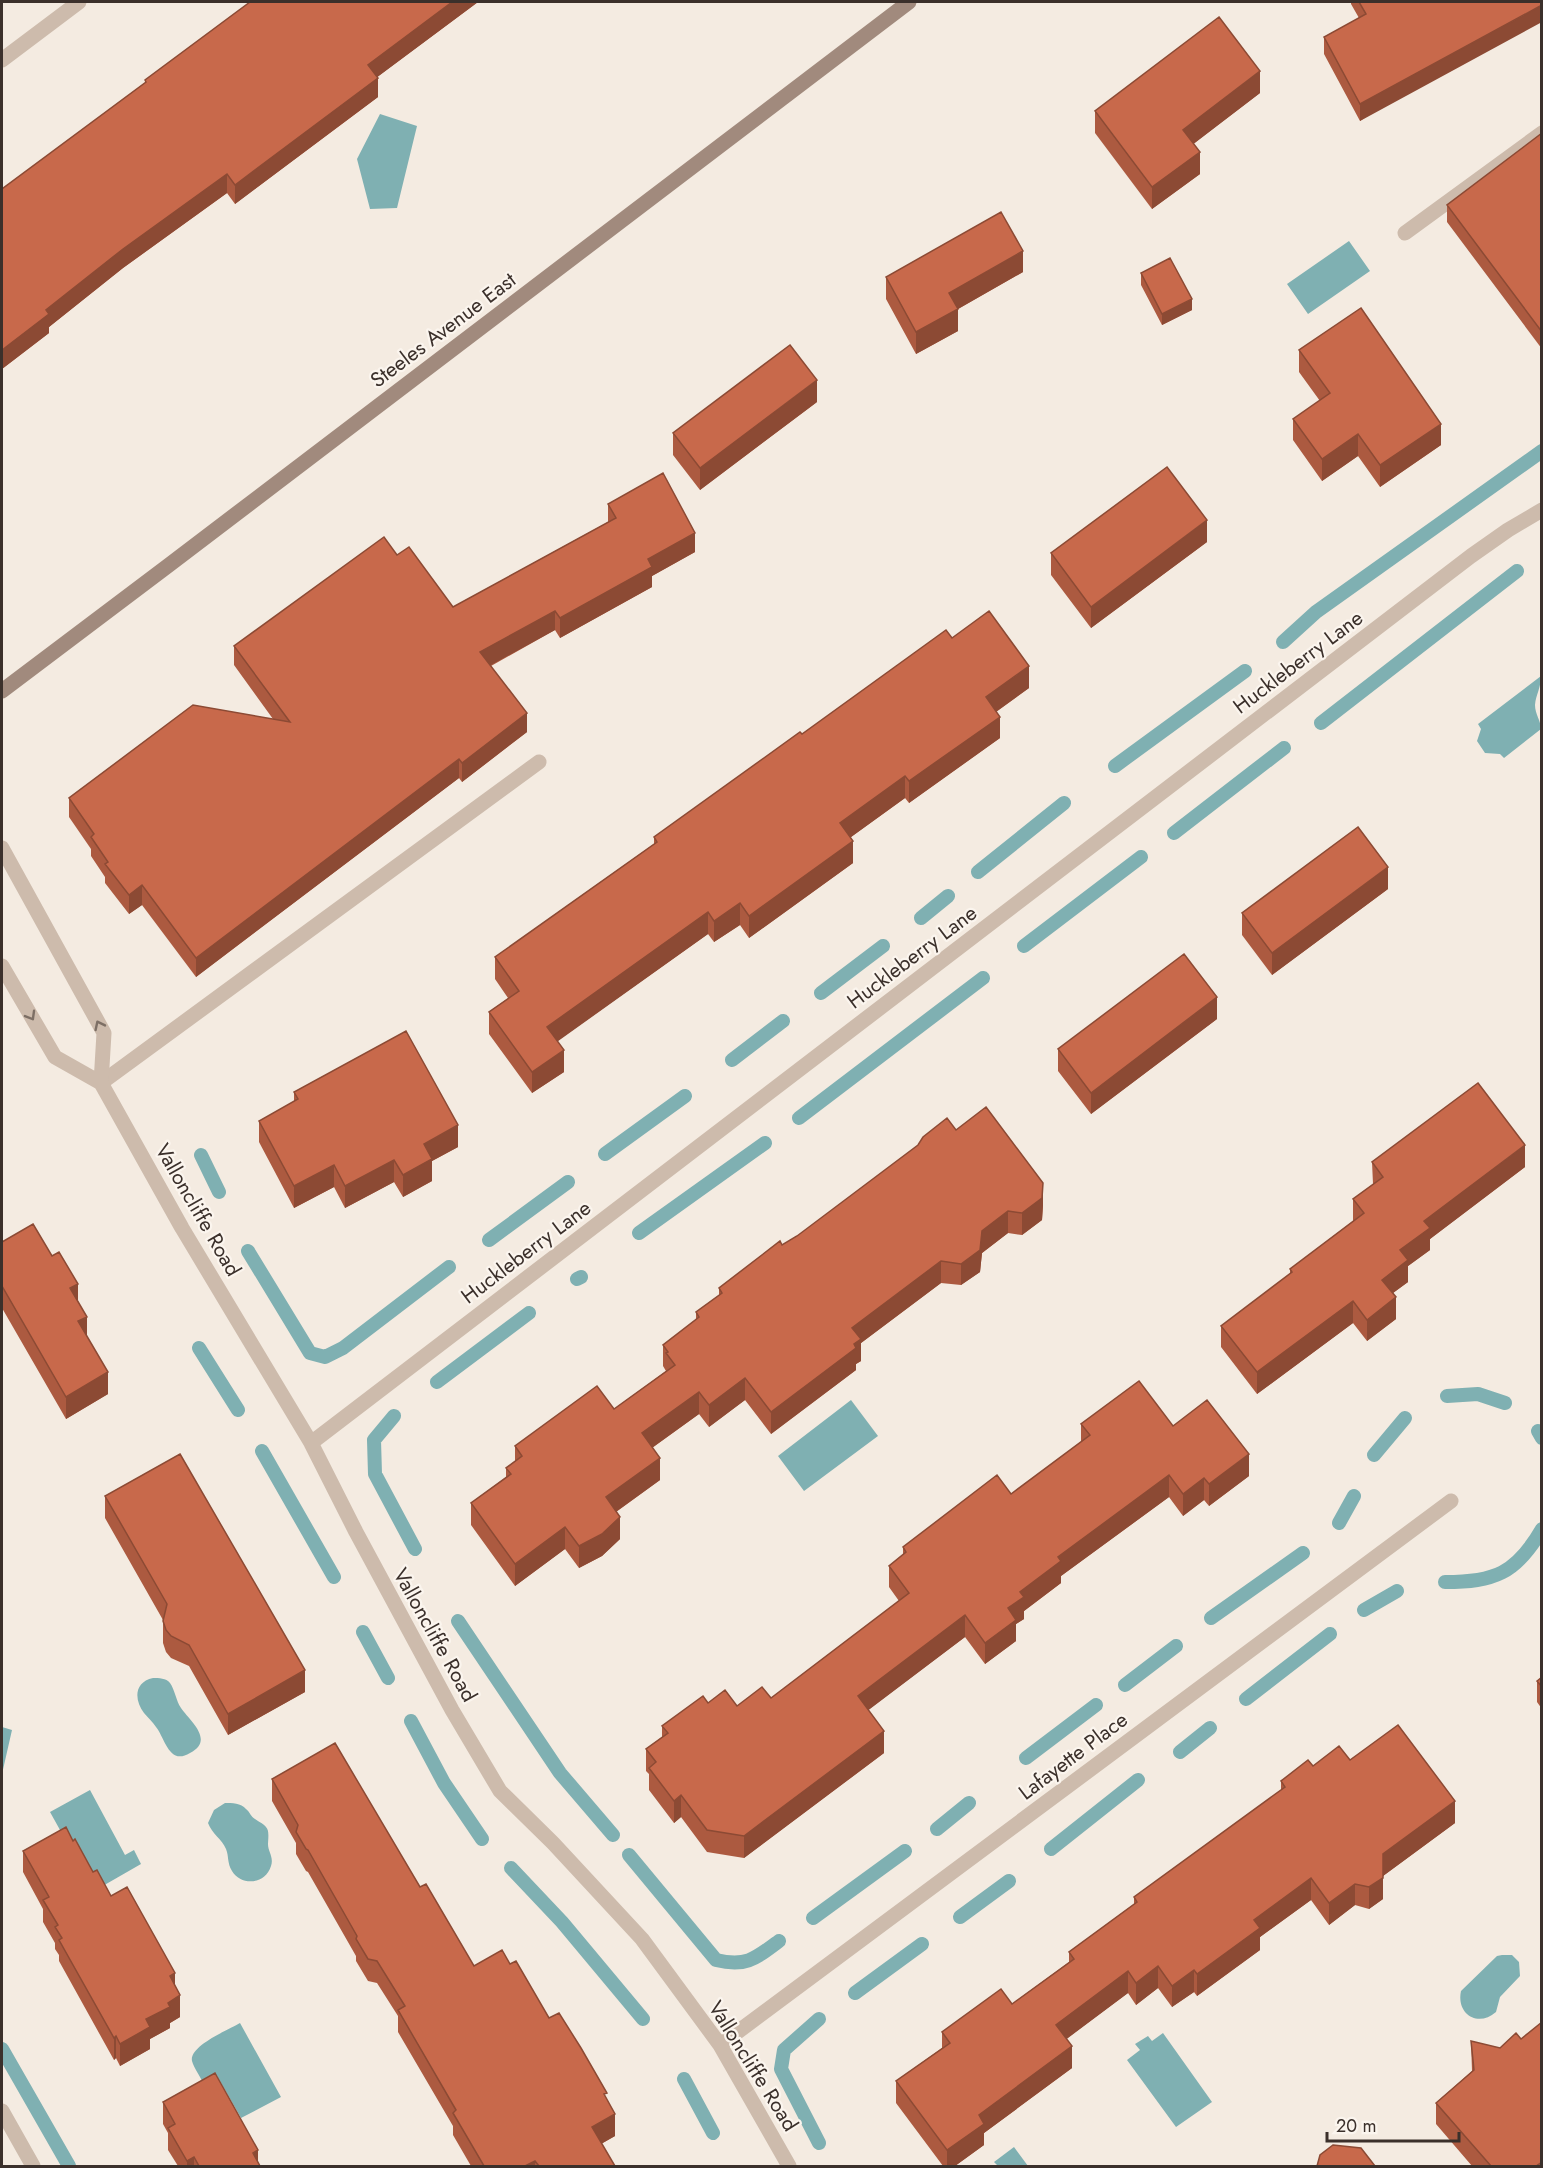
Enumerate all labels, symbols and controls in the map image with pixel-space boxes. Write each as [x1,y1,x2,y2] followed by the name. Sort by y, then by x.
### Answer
[364,265,522,395] street label: Steeles Avenue East
[1227,603,1369,721] street label: Huckleberry Lane
[841,898,983,1016] street label: Huckleberry Lane
[24,1010,35,1020] one-way arrow
[95,1021,106,1032] one-way arrow
[148,1138,248,1282] street label: Valloncliffe Road
[455,1193,597,1311] street label: Huckleberry Lane
[386,1563,484,1707] street label: Valloncliffe Road
[1012,1705,1134,1807] street label: Lafayette Place
[701,1995,805,2137] street label: Valloncliffe Road
[1327,2105,1459,2143] scale bar
[1336,2113,1376,2139] text: 20 m

